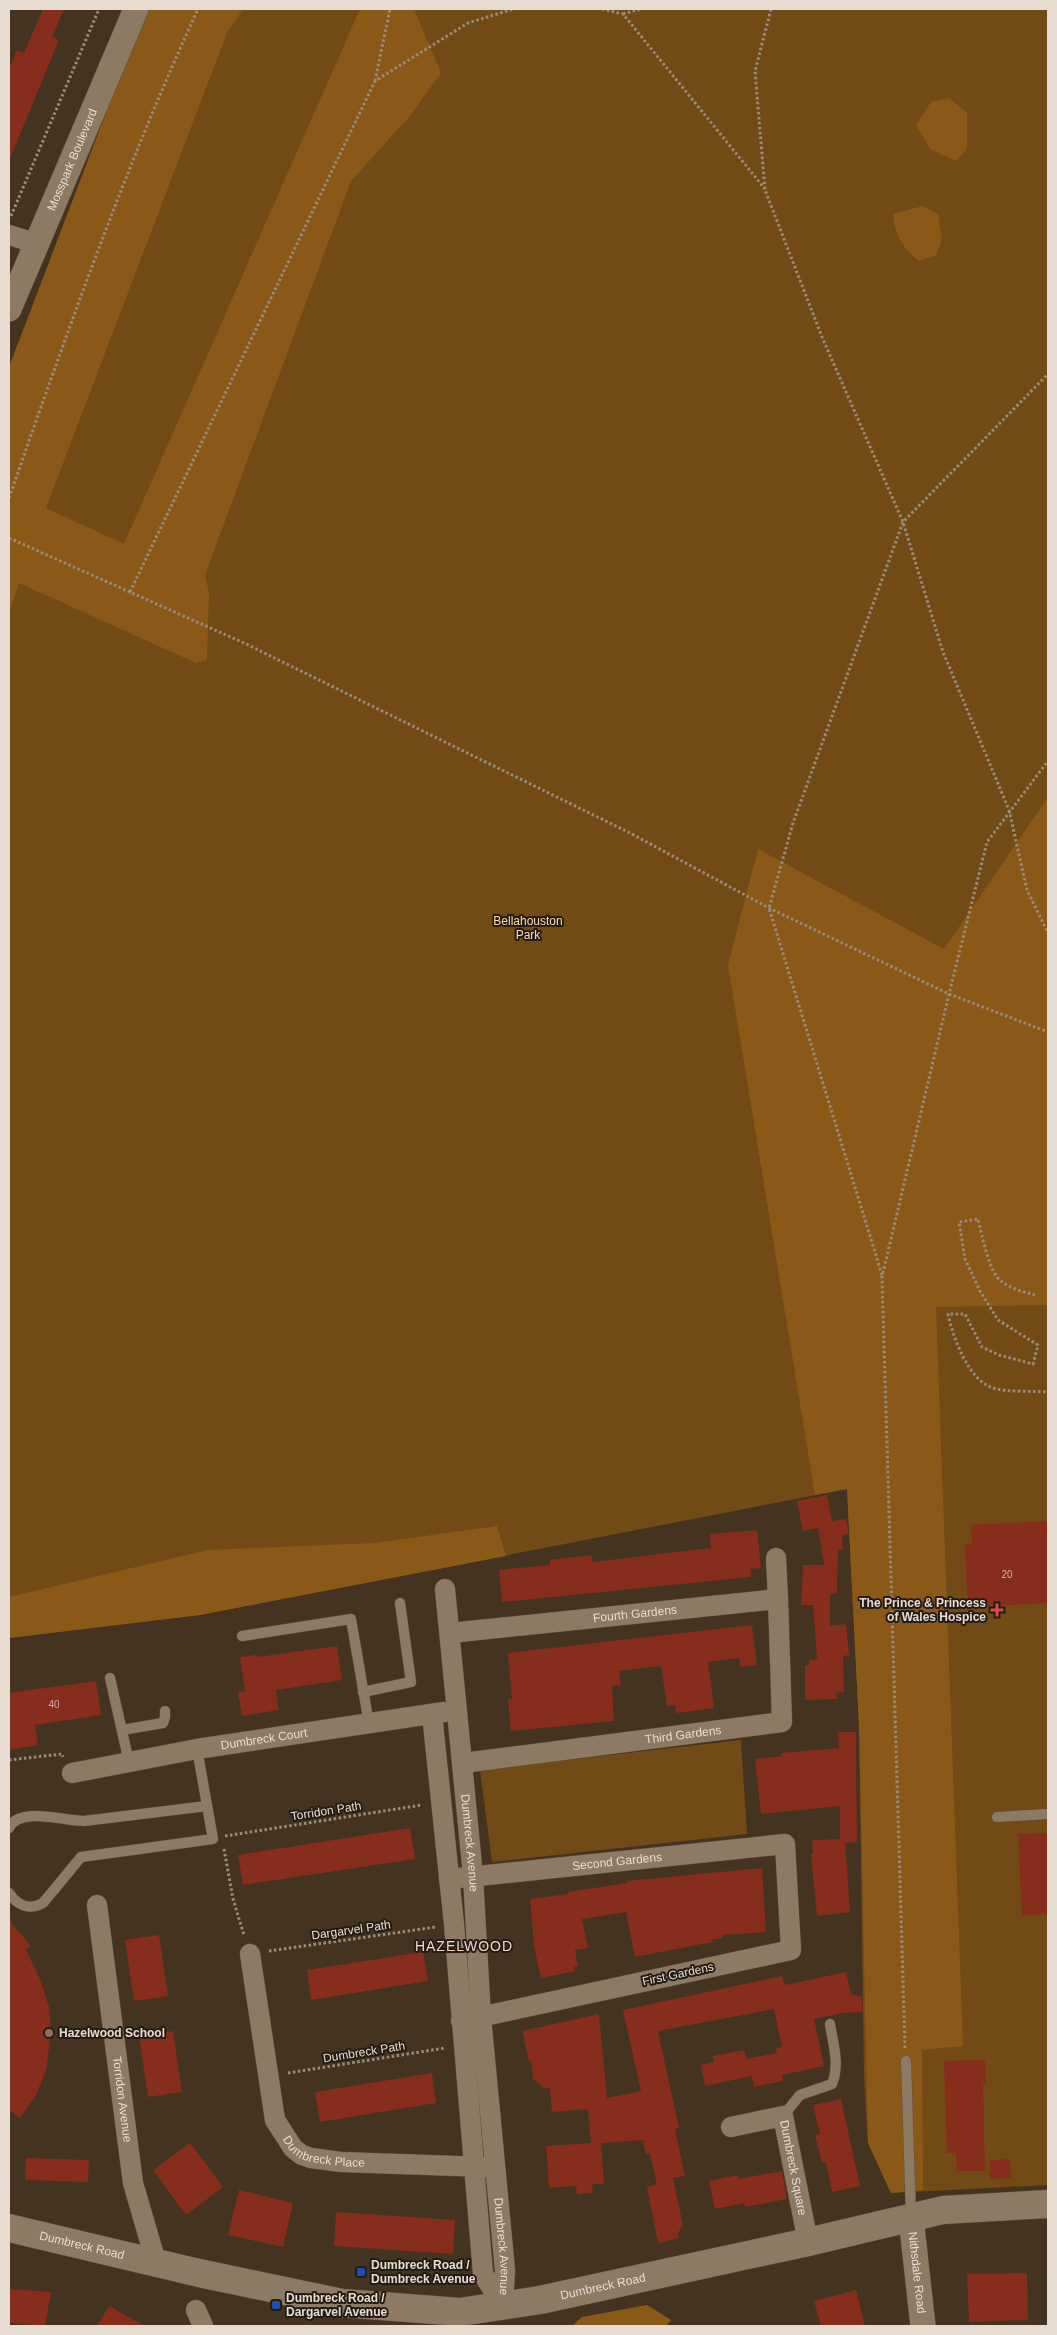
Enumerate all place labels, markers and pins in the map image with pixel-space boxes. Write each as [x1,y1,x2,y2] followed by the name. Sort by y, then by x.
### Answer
[859,1596,986,1624] place label: The Prince & Princess of Wales Hospice
[990,1603,1004,1617] marker: The Prince & Princess of Wales Hospice
[59,2026,165,2040] place label: Hazelwood School
[43,2027,55,2039] marker: Hazelwood School
[371,2258,476,2286] place label: Dumbreck Road / Dumbreck Avenue
[355,2266,367,2278] marker: Dumbreck Road / Dumbreck Avenue
[286,2291,387,2319] place label: Dumbreck Road / Dargarvel Avenue
[270,2299,282,2311] marker: Dumbreck Road / Dargarvel Avenue

